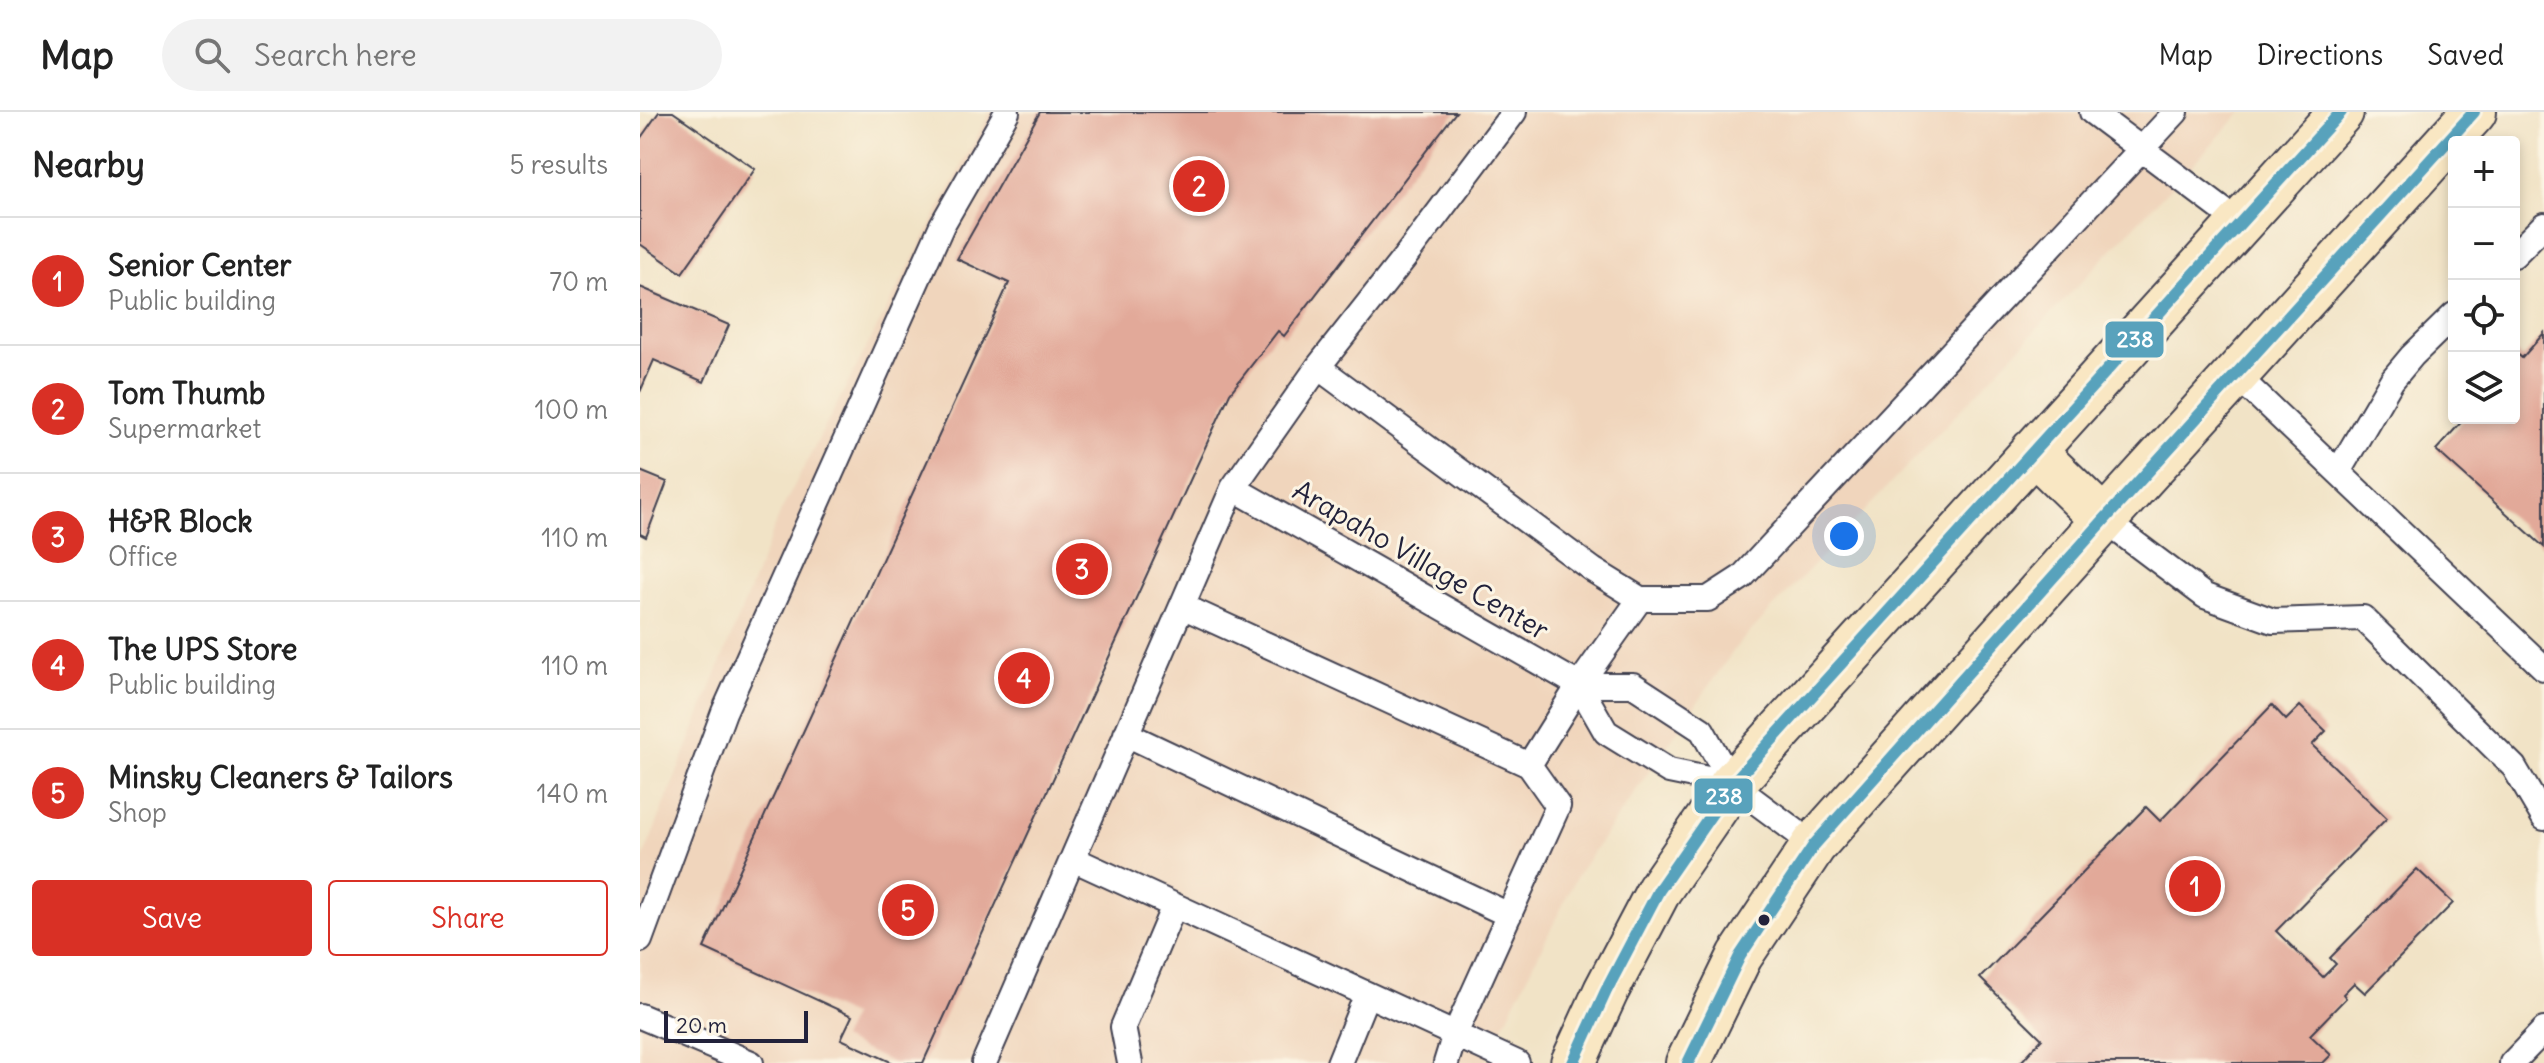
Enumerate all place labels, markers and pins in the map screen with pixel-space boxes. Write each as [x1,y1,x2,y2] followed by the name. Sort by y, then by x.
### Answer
[1173,156,1225,216] pin: 2
[1056,539,1108,599] pin: 3
[998,648,1050,708] pin: 4
[2169,856,2221,916] pin: 1
[882,880,934,940] pin: 5
[1756,912,1772,928] unlabelled marker

